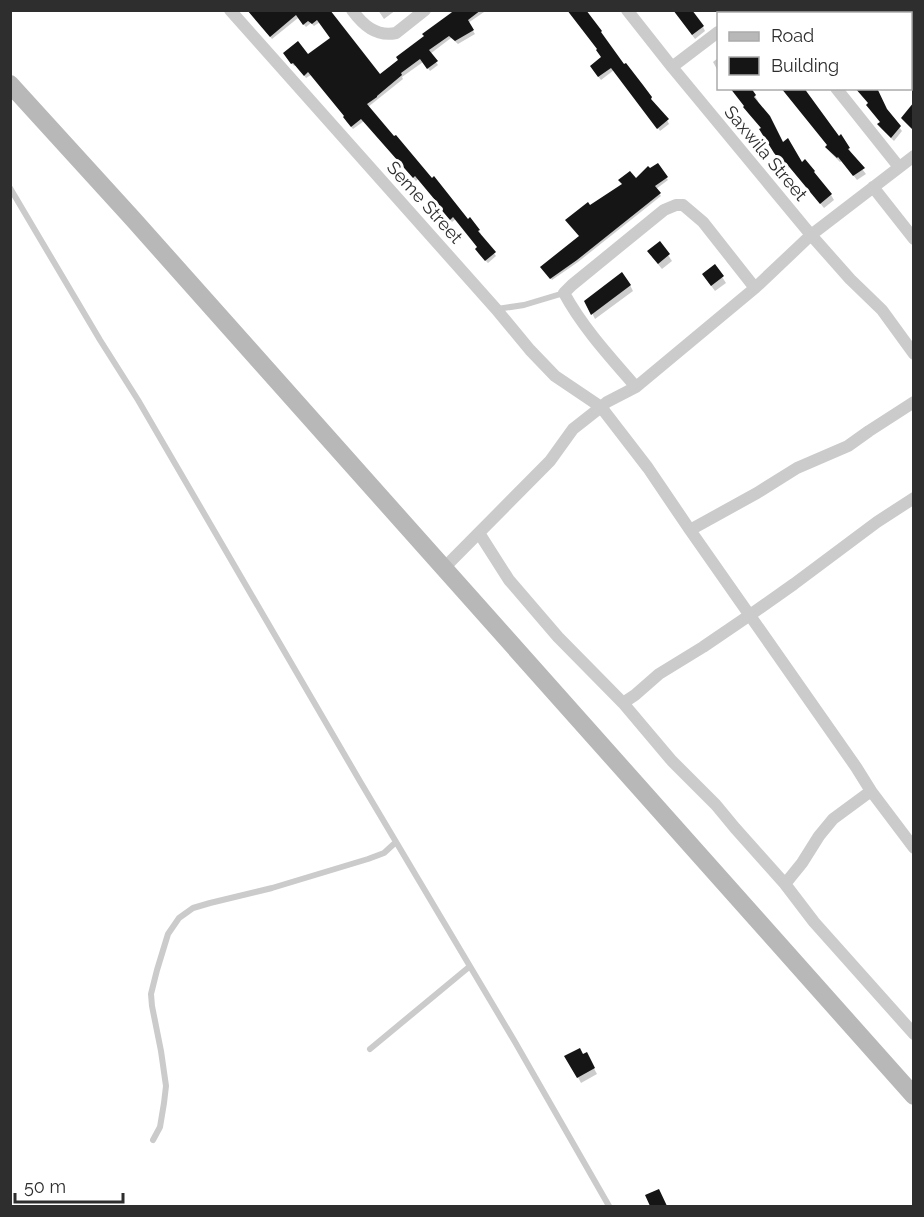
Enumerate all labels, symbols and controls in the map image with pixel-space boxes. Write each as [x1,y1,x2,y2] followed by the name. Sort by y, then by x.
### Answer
[717,12,912,90] legend
[771,25,814,46] text: Road
[771,55,839,76] text: Building
[720,101,812,205] street label: Saxwila Street
[383,157,467,247] street label: Seme Street
[15,1166,123,1204] scale bar
[24,1176,66,1197] text: 50 m

